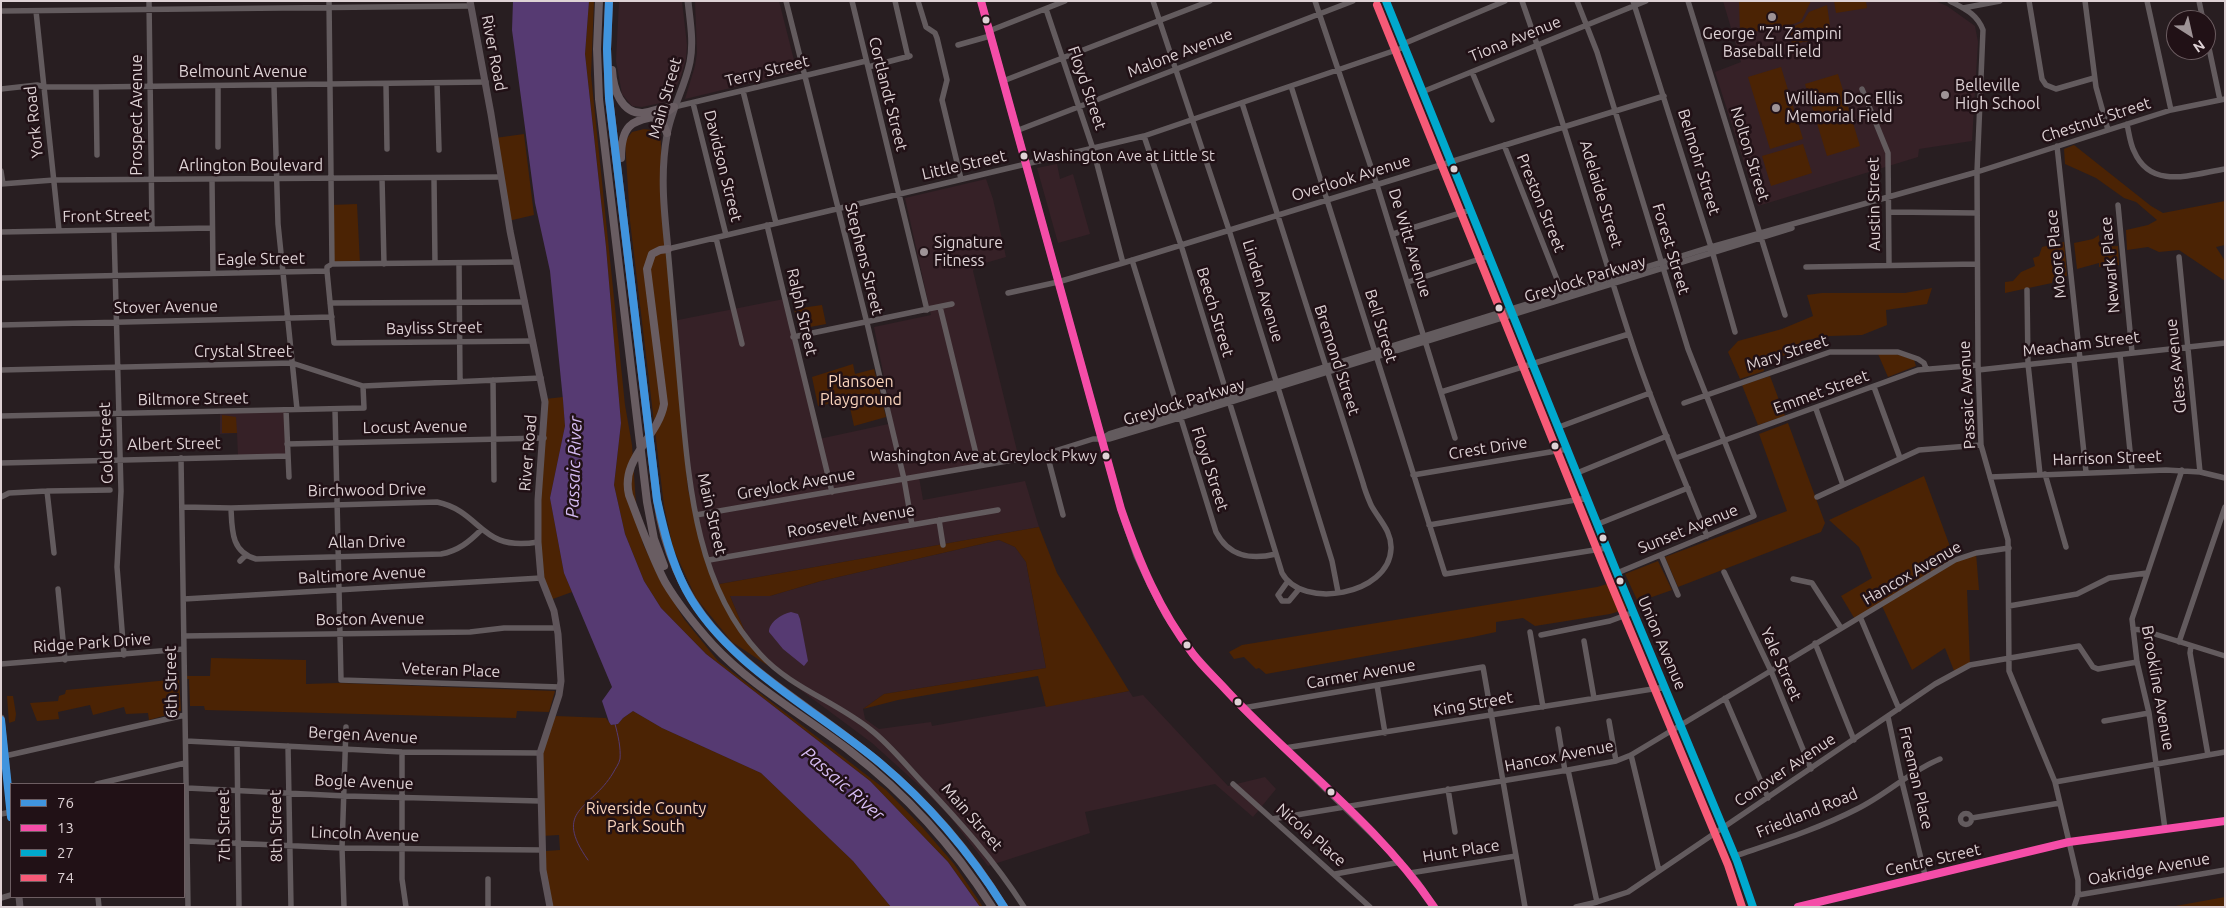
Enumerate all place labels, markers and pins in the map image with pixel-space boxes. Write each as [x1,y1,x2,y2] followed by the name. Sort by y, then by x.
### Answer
[1766,11,1778,23] marker: George "Z" Zampini Baseball Field
[981,15,991,25] unlabelled marker
[1702,24,1842,62] place label: George "Z" Zampini Baseball Field
[1955,76,2040,114] place label: Belleville High School
[1786,89,1903,127] place label: William Doc Ellis Memorial Field
[1939,89,1951,101] marker: Belleville High School
[1770,102,1782,114] marker: William Doc Ellis Memorial Field
[1033,147,1215,165] place label: Washington Ave at Little St
[1019,151,1029,161] marker: Washington Ave at Little St
[1449,164,1459,174] unlabelled marker
[934,233,1003,271] place label: Signature Fitness
[918,246,930,258] marker: Signature Fitness
[1494,303,1504,313] unlabelled marker
[1550,441,1560,451] unlabelled marker
[870,447,1097,465] place label: Washington Ave at Greylock Pkwy
[1101,451,1111,461] marker: Washington Ave at Greylock Pkwy
[1598,533,1608,543] unlabelled marker
[1615,576,1625,586] unlabelled marker
[1182,640,1192,650] unlabelled marker
[1233,697,1243,707] unlabelled marker
[1326,787,1336,797] unlabelled marker

